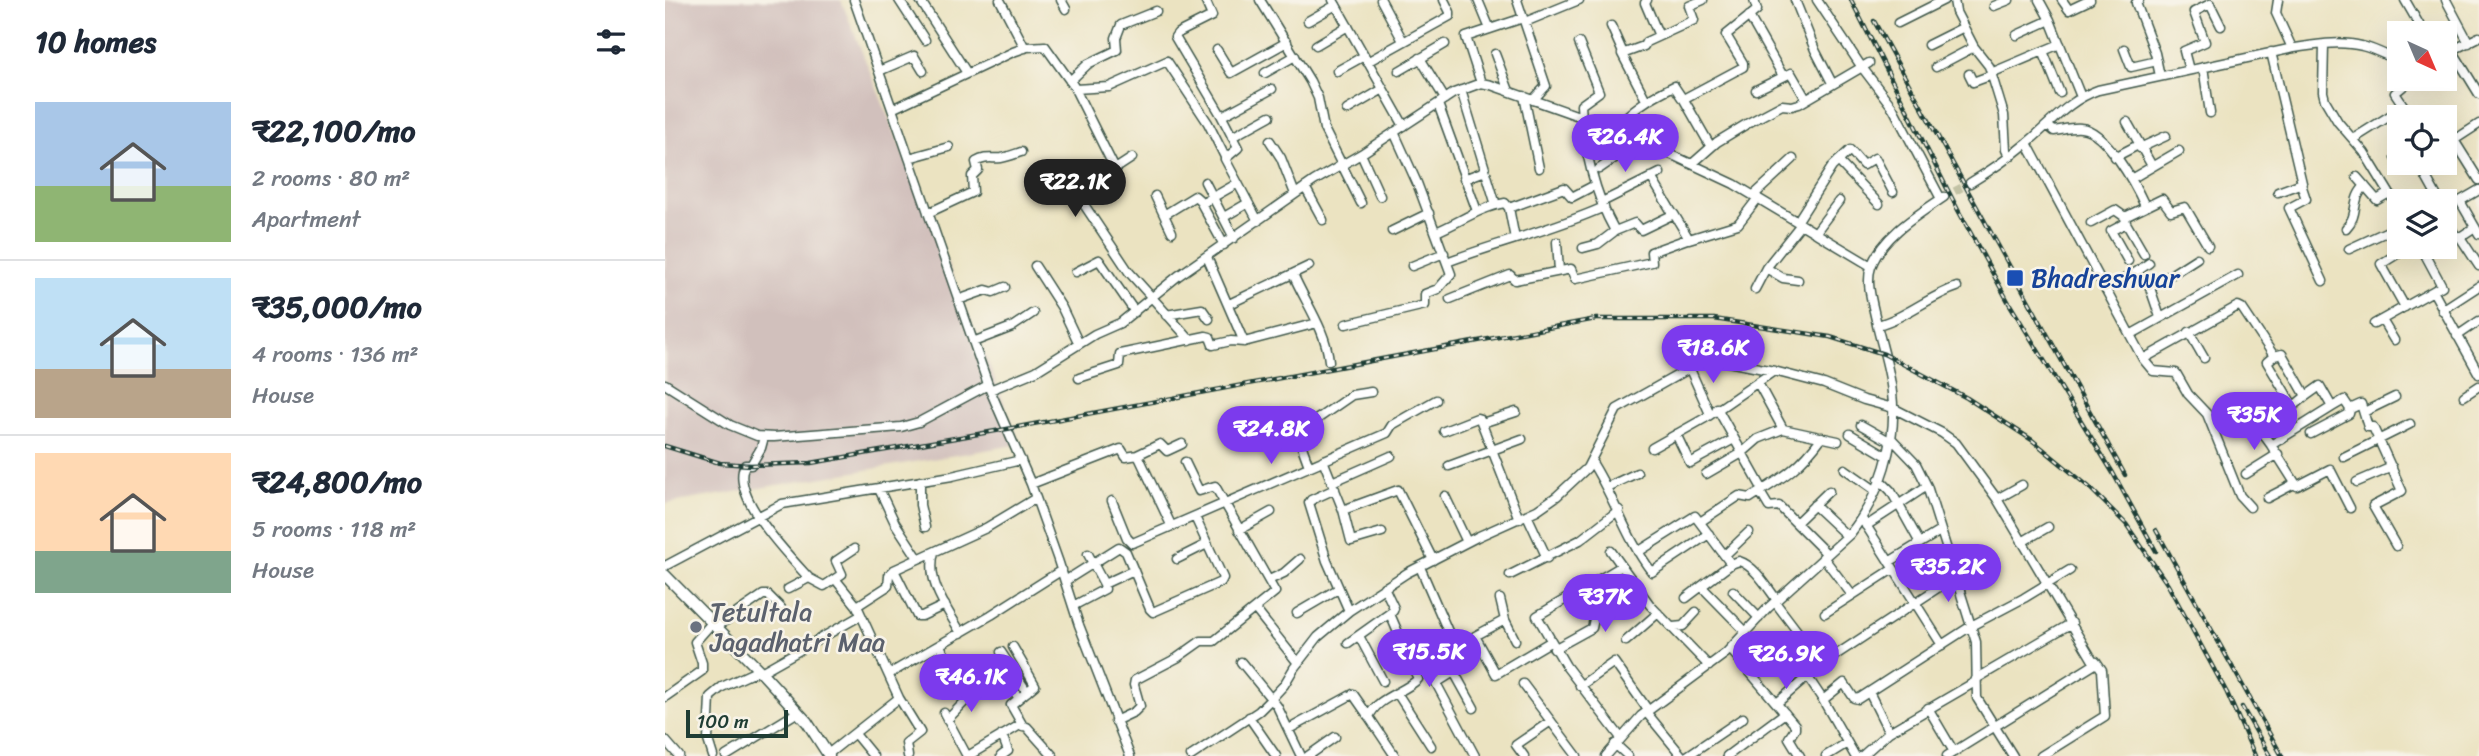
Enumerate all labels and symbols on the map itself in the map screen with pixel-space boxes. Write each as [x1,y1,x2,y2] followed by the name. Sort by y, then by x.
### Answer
[2387,21,2457,91] north arrow
[1568,114,1682,174] pin: ₹26.4K
[1018,160,1132,219] pin: ₹22.1K
[2031,255,2180,301] place label: Bhadreshwar
[2005,268,2025,288] marker: Bhadreshwar
[1656,326,1770,385] pin: ₹18.6K
[2213,392,2295,452] pin: ₹35K
[1214,406,1328,466] pin: ₹24.8K
[1891,544,2005,604] pin: ₹35.2K
[1564,574,1646,634] pin: ₹37K
[709,589,885,665] place label: Tetultala Jagadhatri Maa
[688,619,704,635] marker: Tetultala Jagadhatri Maa
[1372,630,1486,689] pin: ₹15.5K
[1729,632,1843,691] pin: ₹26.9K
[914,654,1028,714] pin: ₹46.1K
[686,707,787,739] scale bar

